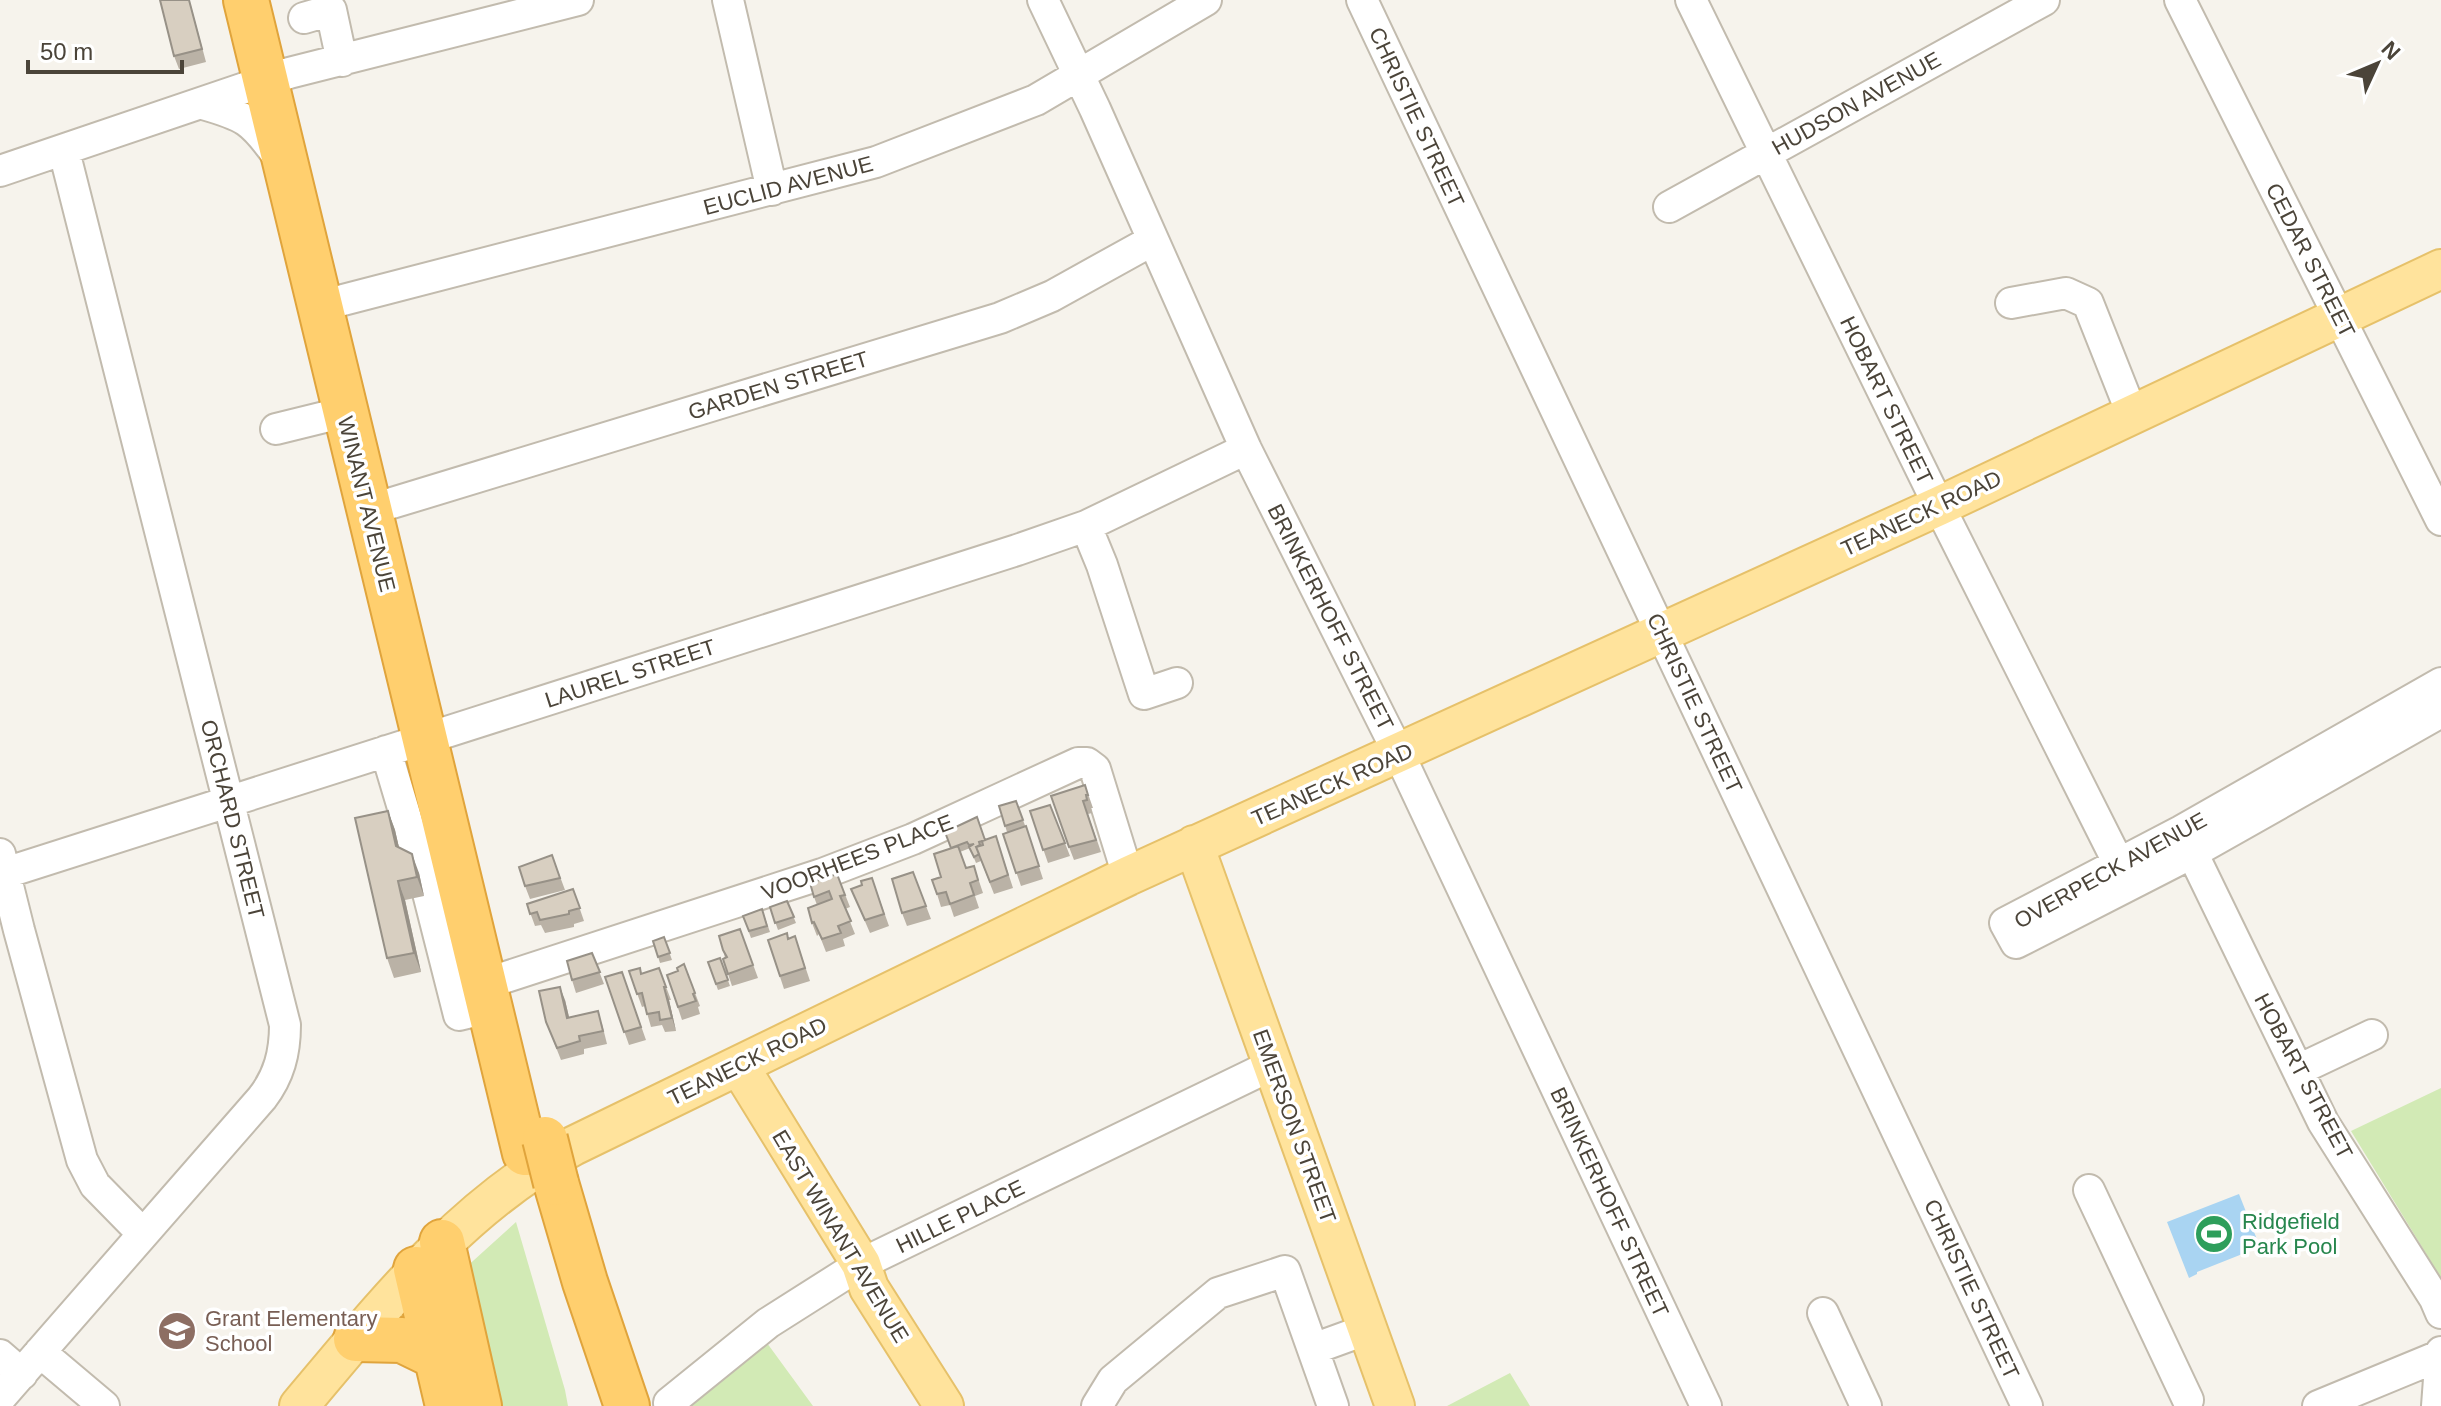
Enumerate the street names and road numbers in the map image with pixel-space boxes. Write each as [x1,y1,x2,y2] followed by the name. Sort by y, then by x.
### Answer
[1364,23,1469,211] street label: CHRISTIE STREET
[1767,47,1945,160] street label: HUDSON AVENUE
[701,151,876,220] street label: EUCLID AVENUE
[2261,179,2360,342] street label: CEDAR STREET
[1835,312,1938,488] street label: HOBART STREET
[685,346,871,425] street label: GARDEN STREET
[333,414,400,595] street label: WINANT AVENUE
[1837,465,2005,561] street label: TEANECK ROAD
[1263,500,1399,735] street label: BRINKERHOFF STREET
[1642,609,1747,797] street label: CHRISTIE STREET
[542,634,719,713] street label: LAUREL STREET
[196,717,269,921] street label: ORCHARD STREET
[1248,738,1417,831] street label: TEANECK ROAD
[2010,807,2211,934] street label: OVERPECK AVENUE
[758,809,956,906] street label: VOORHEES PLACE
[2249,989,2358,1163] street label: HOBART STREET
[664,1012,831,1111] street label: TEANECK ROAD
[1248,1026,1341,1226] street label: EMERSON STREET
[1545,1083,1674,1321] street label: BRINKERHOFF STREET
[767,1126,914,1347] street label: EAST WINANT AVENUE
[892,1175,1028,1258] street label: HILLE PLACE
[1919,1195,2024,1383] street label: CHRISTIE STREET

